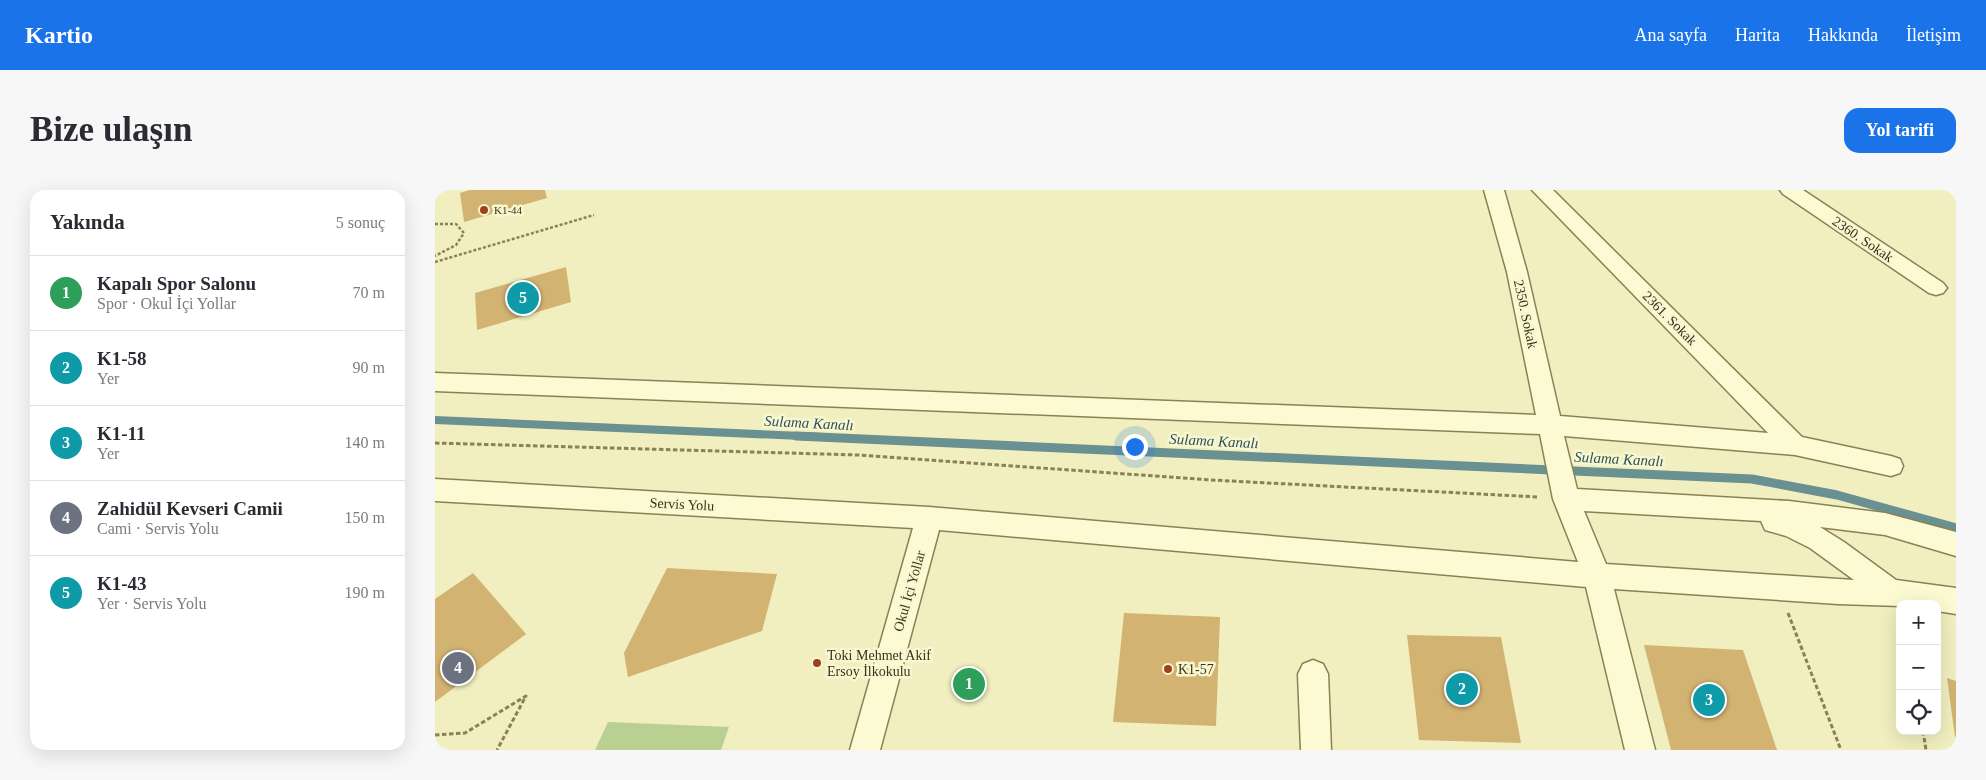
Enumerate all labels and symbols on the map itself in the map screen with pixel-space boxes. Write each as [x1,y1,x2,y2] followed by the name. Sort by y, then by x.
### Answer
[478,204,490,216] marker: K1-44
[494,204,523,216] place label: K1-44
[1830,214,1896,265] street label: 2360. Sokak
[1511,278,1540,350] street label: 2350. Sokak
[507,279,539,317] pin: 5
[1640,288,1700,348] street label: 2361. Sokak
[764,413,854,433] water label: Sulama Kanalı
[1169,431,1259,451] water label: Sulama Kanalı
[1122,434,1148,460] your location
[1574,449,1664,469] water label: Sulama Kanalı
[649,495,715,514] street label: Servis Yolu
[891,549,928,633] street label: Okul İçi Yollar
[827,648,931,679] place label: Toki Mehmet Akif Ersoy İlkokulu
[442,649,474,687] pin: 4
[811,657,823,669] marker: Toki Mehmet Akif Ersoy İlkokulu
[1178,662,1214,677] place label: K1-57
[1162,663,1174,675] marker: K1-57
[953,665,985,703] pin: 1
[1446,670,1478,708] pin: 2
[1693,681,1725,719] pin: 3

